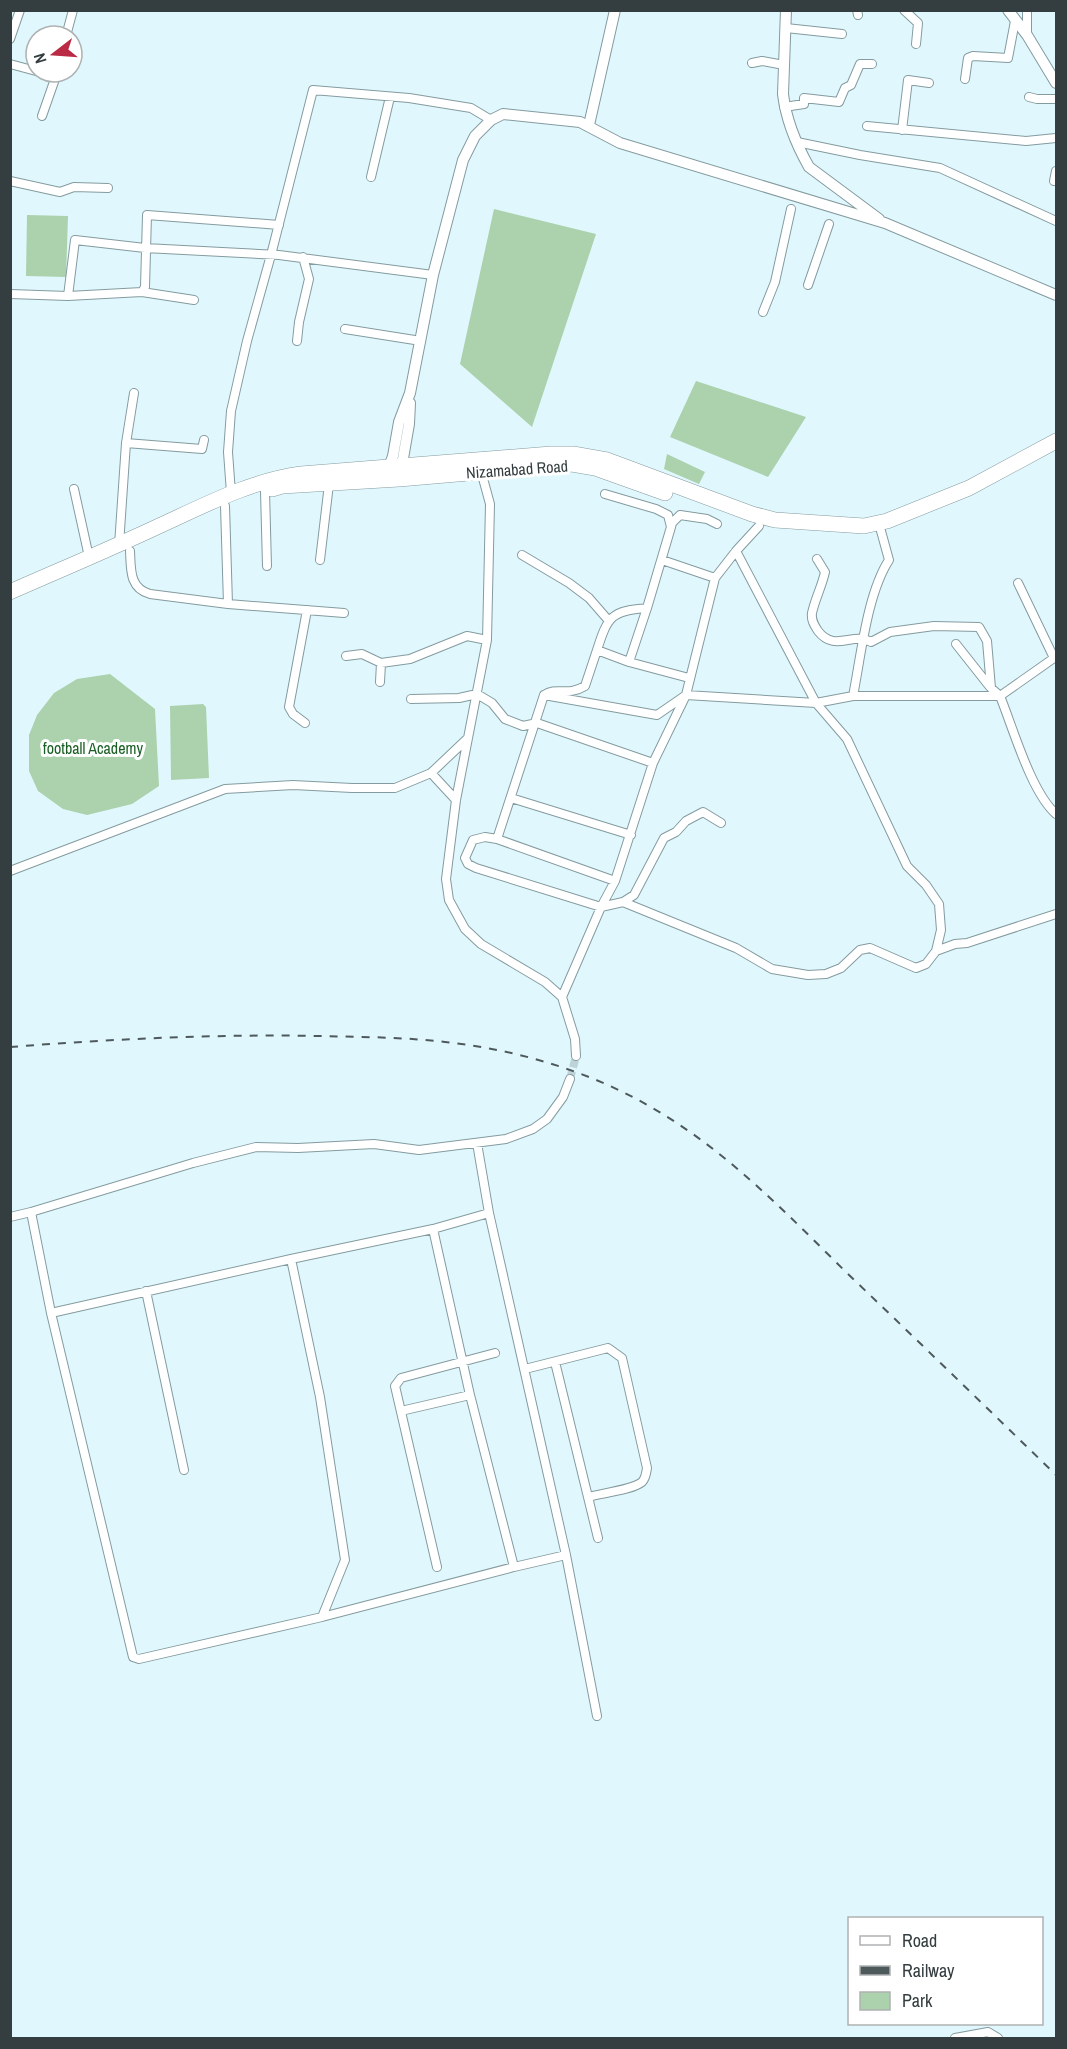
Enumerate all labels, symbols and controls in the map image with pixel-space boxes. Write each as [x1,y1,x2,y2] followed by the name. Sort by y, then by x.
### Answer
[24,24,84,84] north arrow
[28,51,52,66] text: N
[465,454,569,484] street label: Nizamabad Road
[43,737,143,759] park label: football Academy
[848,1917,1043,2025] legend
[902,1928,937,1953] text: Road
[902,1958,955,1983] text: Railway
[902,1988,933,2013] text: Park

